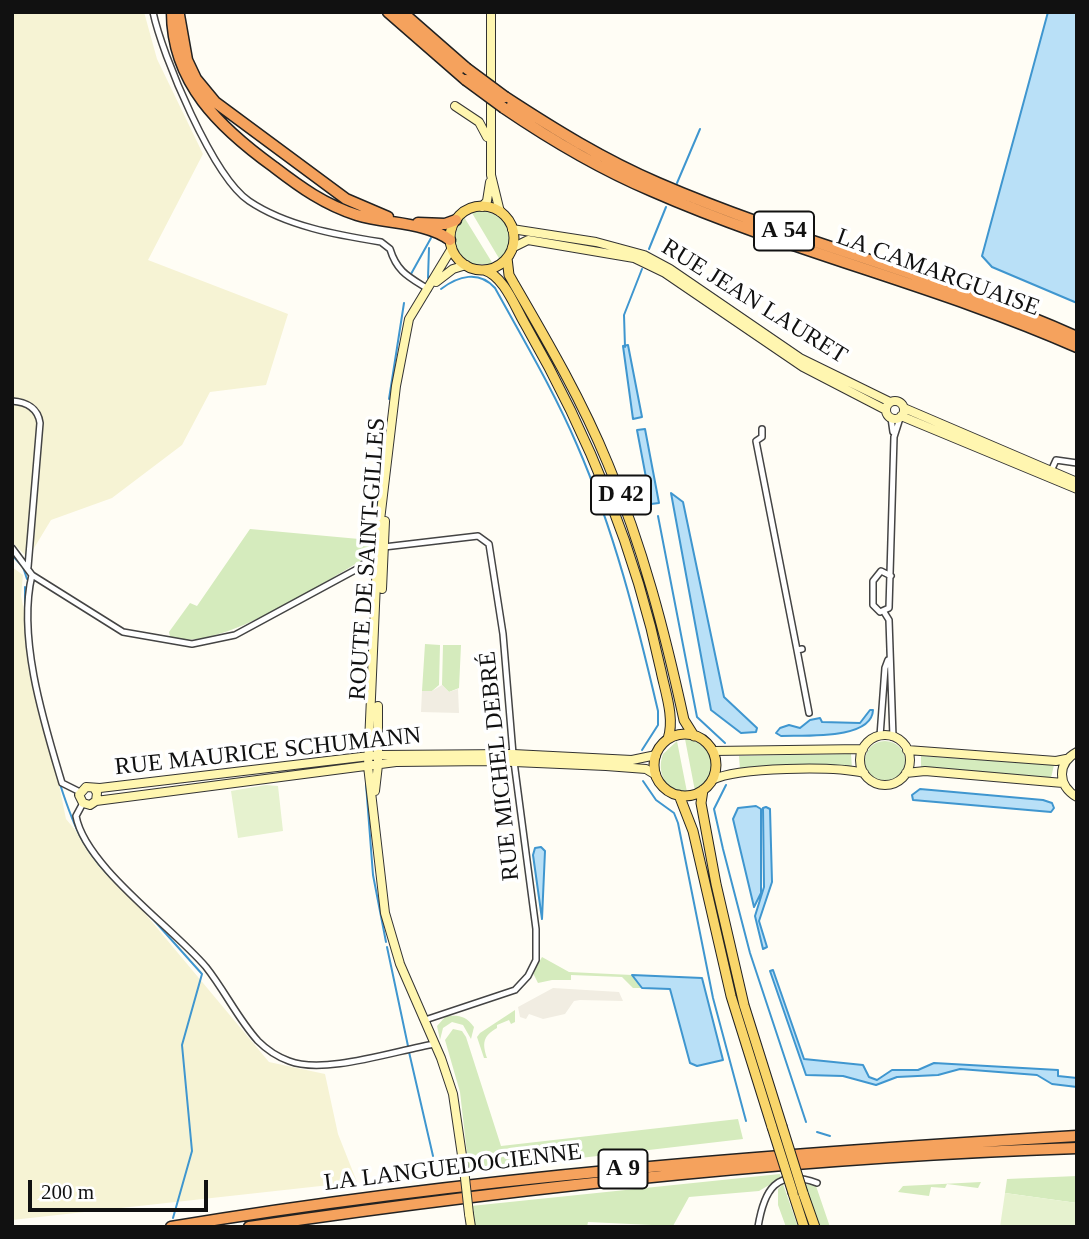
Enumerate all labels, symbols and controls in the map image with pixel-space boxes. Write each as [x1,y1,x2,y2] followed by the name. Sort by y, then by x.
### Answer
[754,212,814,250] road number: A 54
[833,223,1043,323] street label: LA CAMARGUAISE
[656,233,852,371] street label: RUE JEAN LAURET
[344,417,392,701] street label: ROUTE DE SAINT-GILLES
[591,475,651,514] road number: D 42
[474,650,526,882] street label: RUE MICHEL DEBRÉ
[113,722,423,782] street label: RUE MAURICE SCHUMANN
[323,1138,583,1198] street label: LA LANGUEDOCIENNE
[598,1150,648,1188] road number: A 9
[32,1166,212,1210] scale bar
[41,1180,94,1204] text: 200 m

